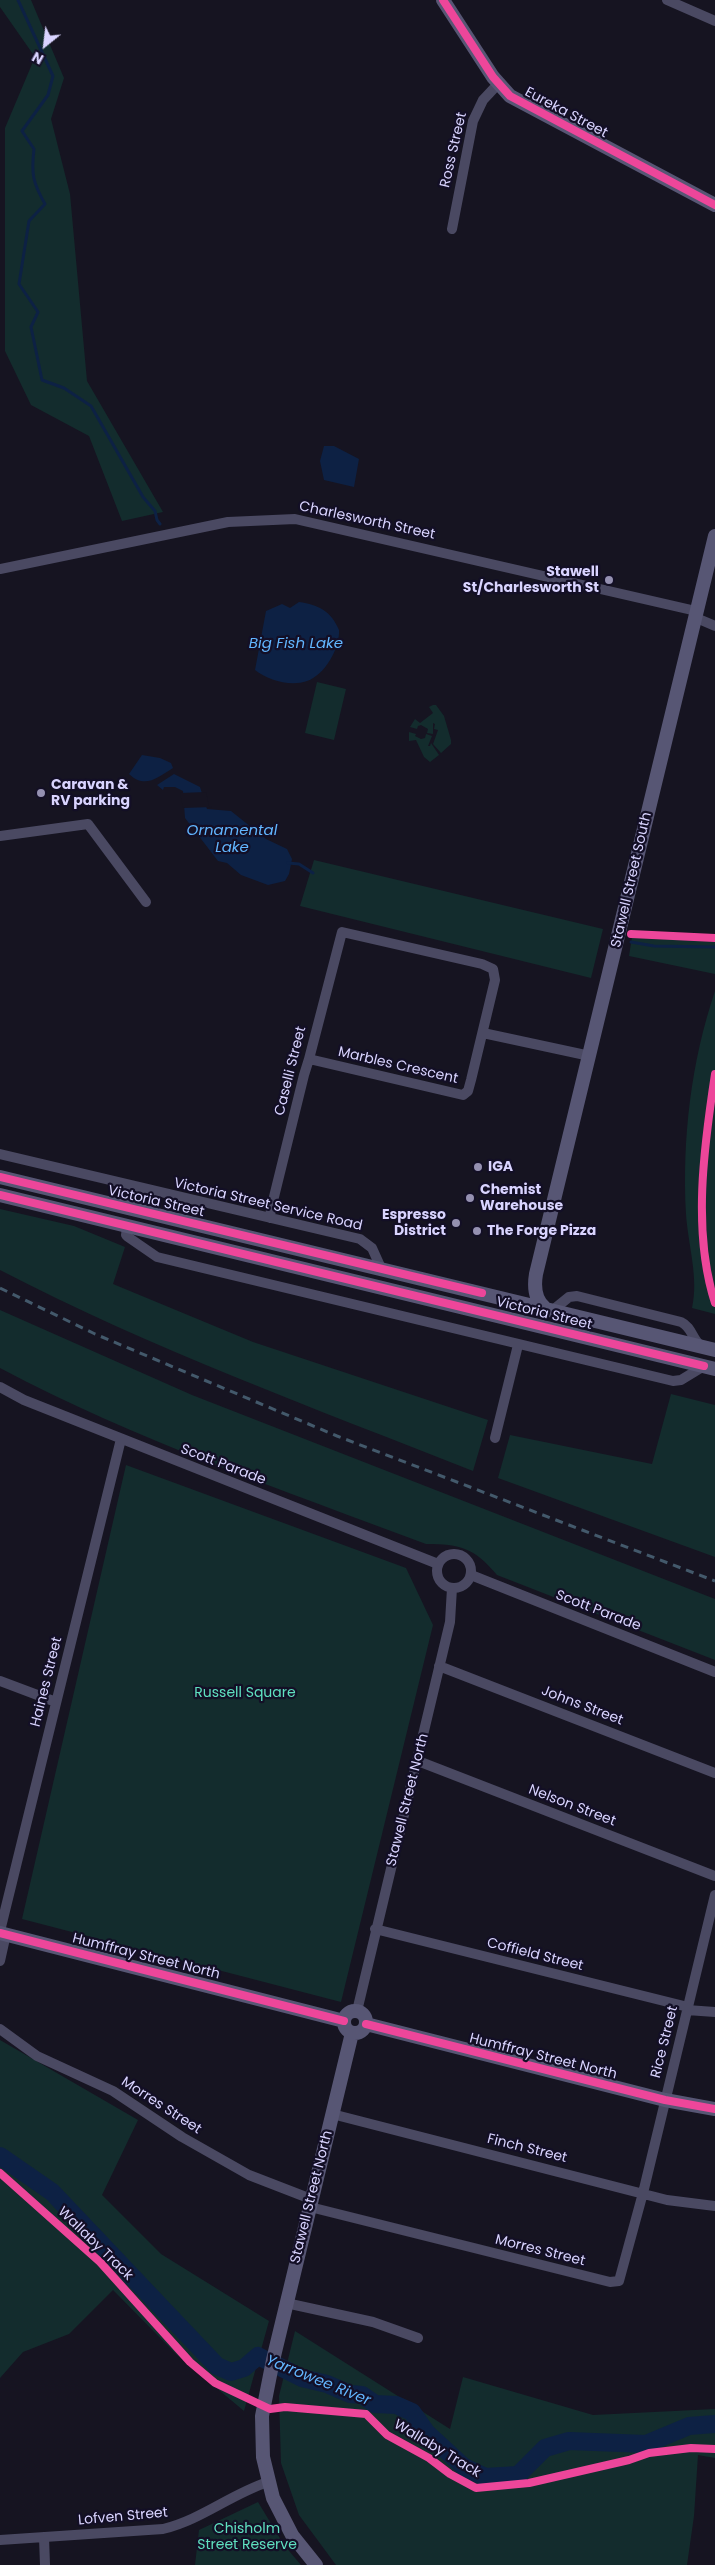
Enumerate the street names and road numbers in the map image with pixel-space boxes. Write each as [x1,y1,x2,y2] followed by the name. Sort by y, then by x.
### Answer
[522,84,610,142] street label: Eureka Street
[437,111,471,189] street label: Ross Street
[298,498,436,544] street label: Charlesworth Street
[608,811,656,949] street label: Stawell Street South
[272,1025,310,1117] street label: Caselli Street
[336,1044,460,1088] street label: Marbles Crescent
[172,1175,364,1235] street label: Victoria Street Service Road
[106,1183,206,1221] street label: Victoria Street
[494,1294,594,1334] street label: Victoria Street
[178,1441,268,1489] street label: Scott Parade
[553,1587,643,1635] street label: Scott Parade
[28,1635,66,1729] street label: Haines Street
[539,1683,625,1729] street label: Johns Street
[383,1732,433,1868] street label: Stawell Street North
[526,1782,618,1830] street label: Nelson Street
[71,1931,221,1983] street label: Humffray Street North
[485,1935,585,1975] street label: Coffield Street
[648,2004,682,2080] street label: Rice Street
[468,2031,618,2083] street label: Humffray Street North
[118,2074,204,2138] street label: Morres Street
[287,2129,337,2265] street label: Stawell Street North
[485,2131,569,2167] street label: Finch Street
[54,2204,136,2284] street label: Wallaby Track
[493,2232,587,2270] street label: Morres Street
[390,2416,484,2482] street label: Wallaby Track
[78,2505,168,2529] street label: Lofven Street

